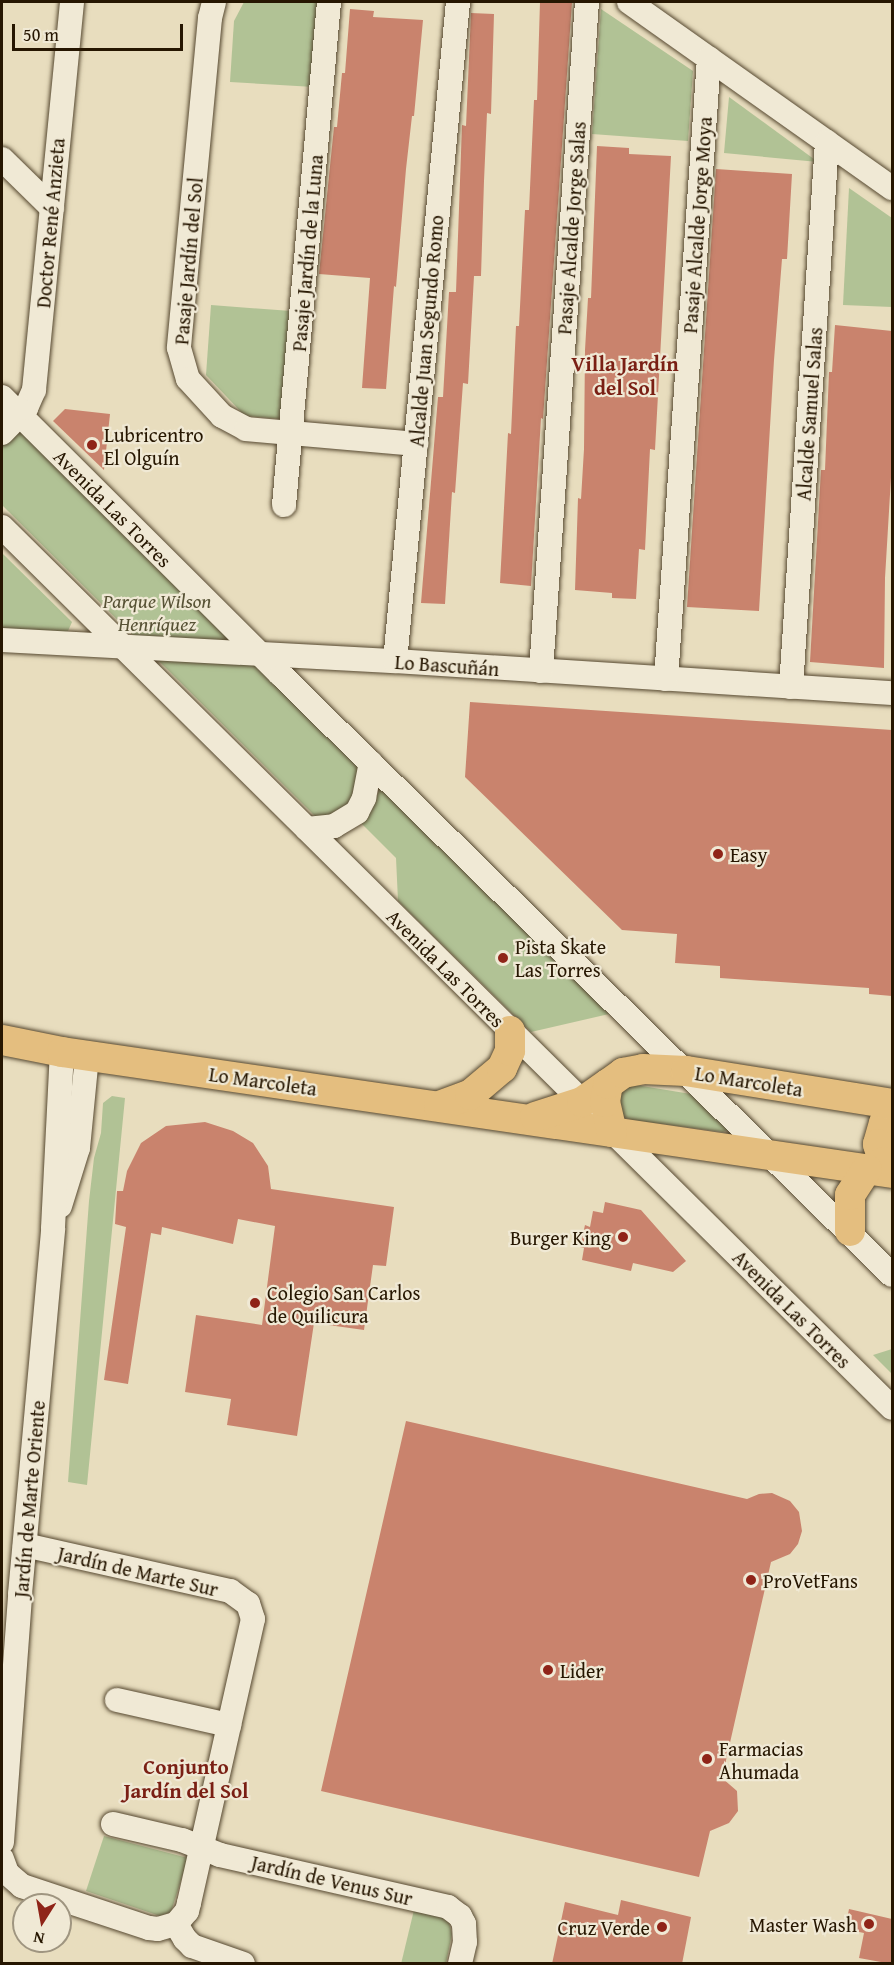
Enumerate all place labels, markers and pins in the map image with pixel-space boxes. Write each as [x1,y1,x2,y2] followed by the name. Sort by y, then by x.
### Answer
[104,422,203,469] place label: Lubricentro El Olguín
[85,438,99,452] marker: Lubricentro El Olguín
[730,842,767,866] place label: Easy
[711,847,725,861] marker: Easy
[515,934,606,981] place label: Pista Skate Las Torres
[496,951,510,965] marker: Pista Skate Las Torres
[510,1225,611,1249] place label: Burger King
[616,1230,630,1244] marker: Burger King
[267,1280,420,1327] place label: Colegio San Carlos de Quilicura
[248,1296,262,1310] marker: Colegio San Carlos de Quilicura
[763,1568,858,1592] place label: ProVetFans
[744,1573,758,1587] marker: ProVetFans
[560,1658,604,1682] place label: Lider
[541,1663,555,1677] marker: Lider
[719,1736,803,1783] place label: Farmacias Ahumada
[700,1752,714,1766] marker: Farmacias Ahumada
[749,1912,857,1936] place label: Master Wash
[558,1915,650,1939] place label: Cruz Verde
[862,1917,876,1931] marker: Master Wash
[655,1920,669,1934] marker: Cruz Verde

